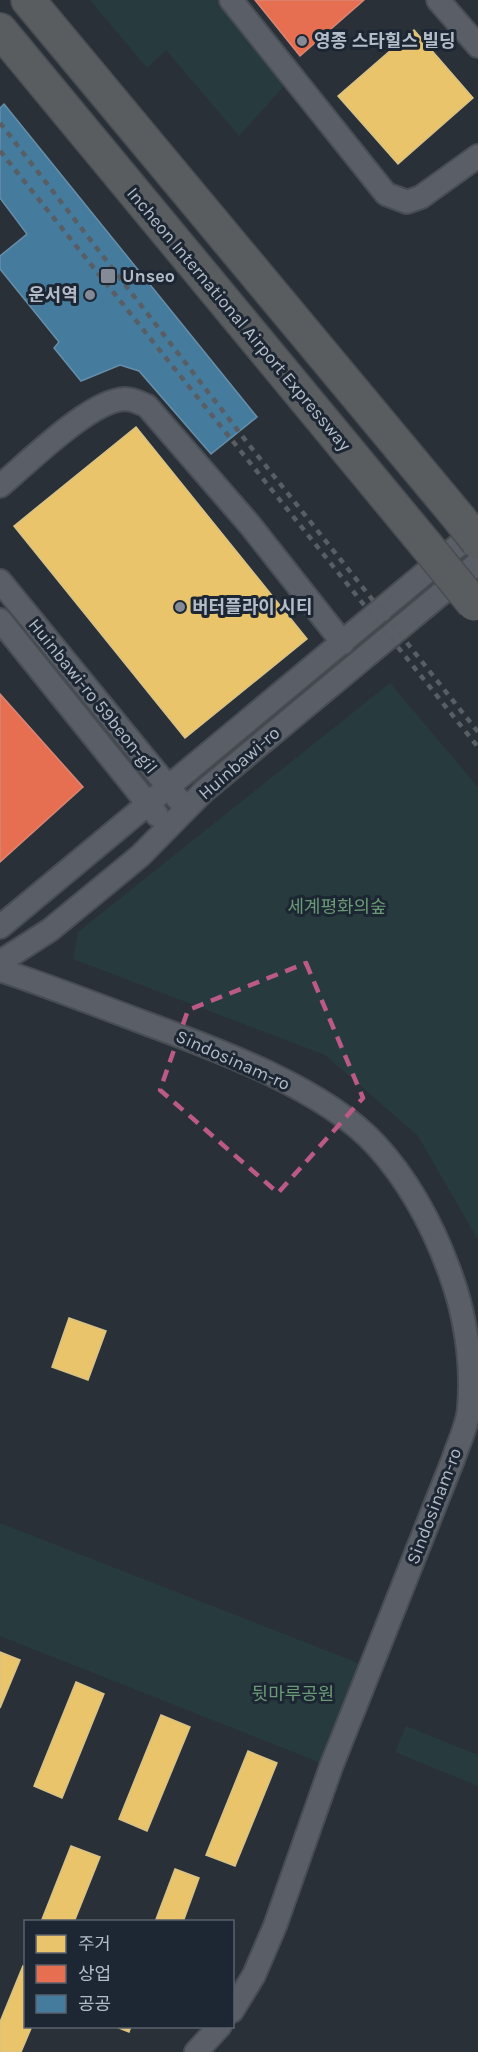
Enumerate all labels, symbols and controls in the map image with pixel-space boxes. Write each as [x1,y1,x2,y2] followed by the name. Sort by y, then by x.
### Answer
[314,30,456,52] place label: 영종 스타힐스 빌딩
[295,34,309,48] marker: 영종 스타힐스 빌딩
[122,183,356,456] street label: Incheon International Airport Expressway
[122,265,175,287] place label: Unseo
[99,267,117,285] marker: Unseo
[28,284,78,306] place label: 운서역
[83,288,97,302] marker: 운서역
[192,596,312,618] place label: 버터플라이 시티
[173,600,187,614] marker: 버터플라이 시티
[24,614,162,778] street label: Huinbawi-ro 59beon-gil
[194,722,284,804] street label: Huinbawi-ro
[287,896,387,918] park label: 세계평화의숲
[172,1025,294,1095] street label: Sindosinam-ro
[402,1445,466,1567] street label: Sindosinam-ro
[252,1683,334,1705] park label: 뒷마루공원
[24,1920,234,2028] legend
[78,1933,111,1955] text: 주거
[78,1963,111,1985] text: 상업
[78,1993,111,2015] text: 공공

